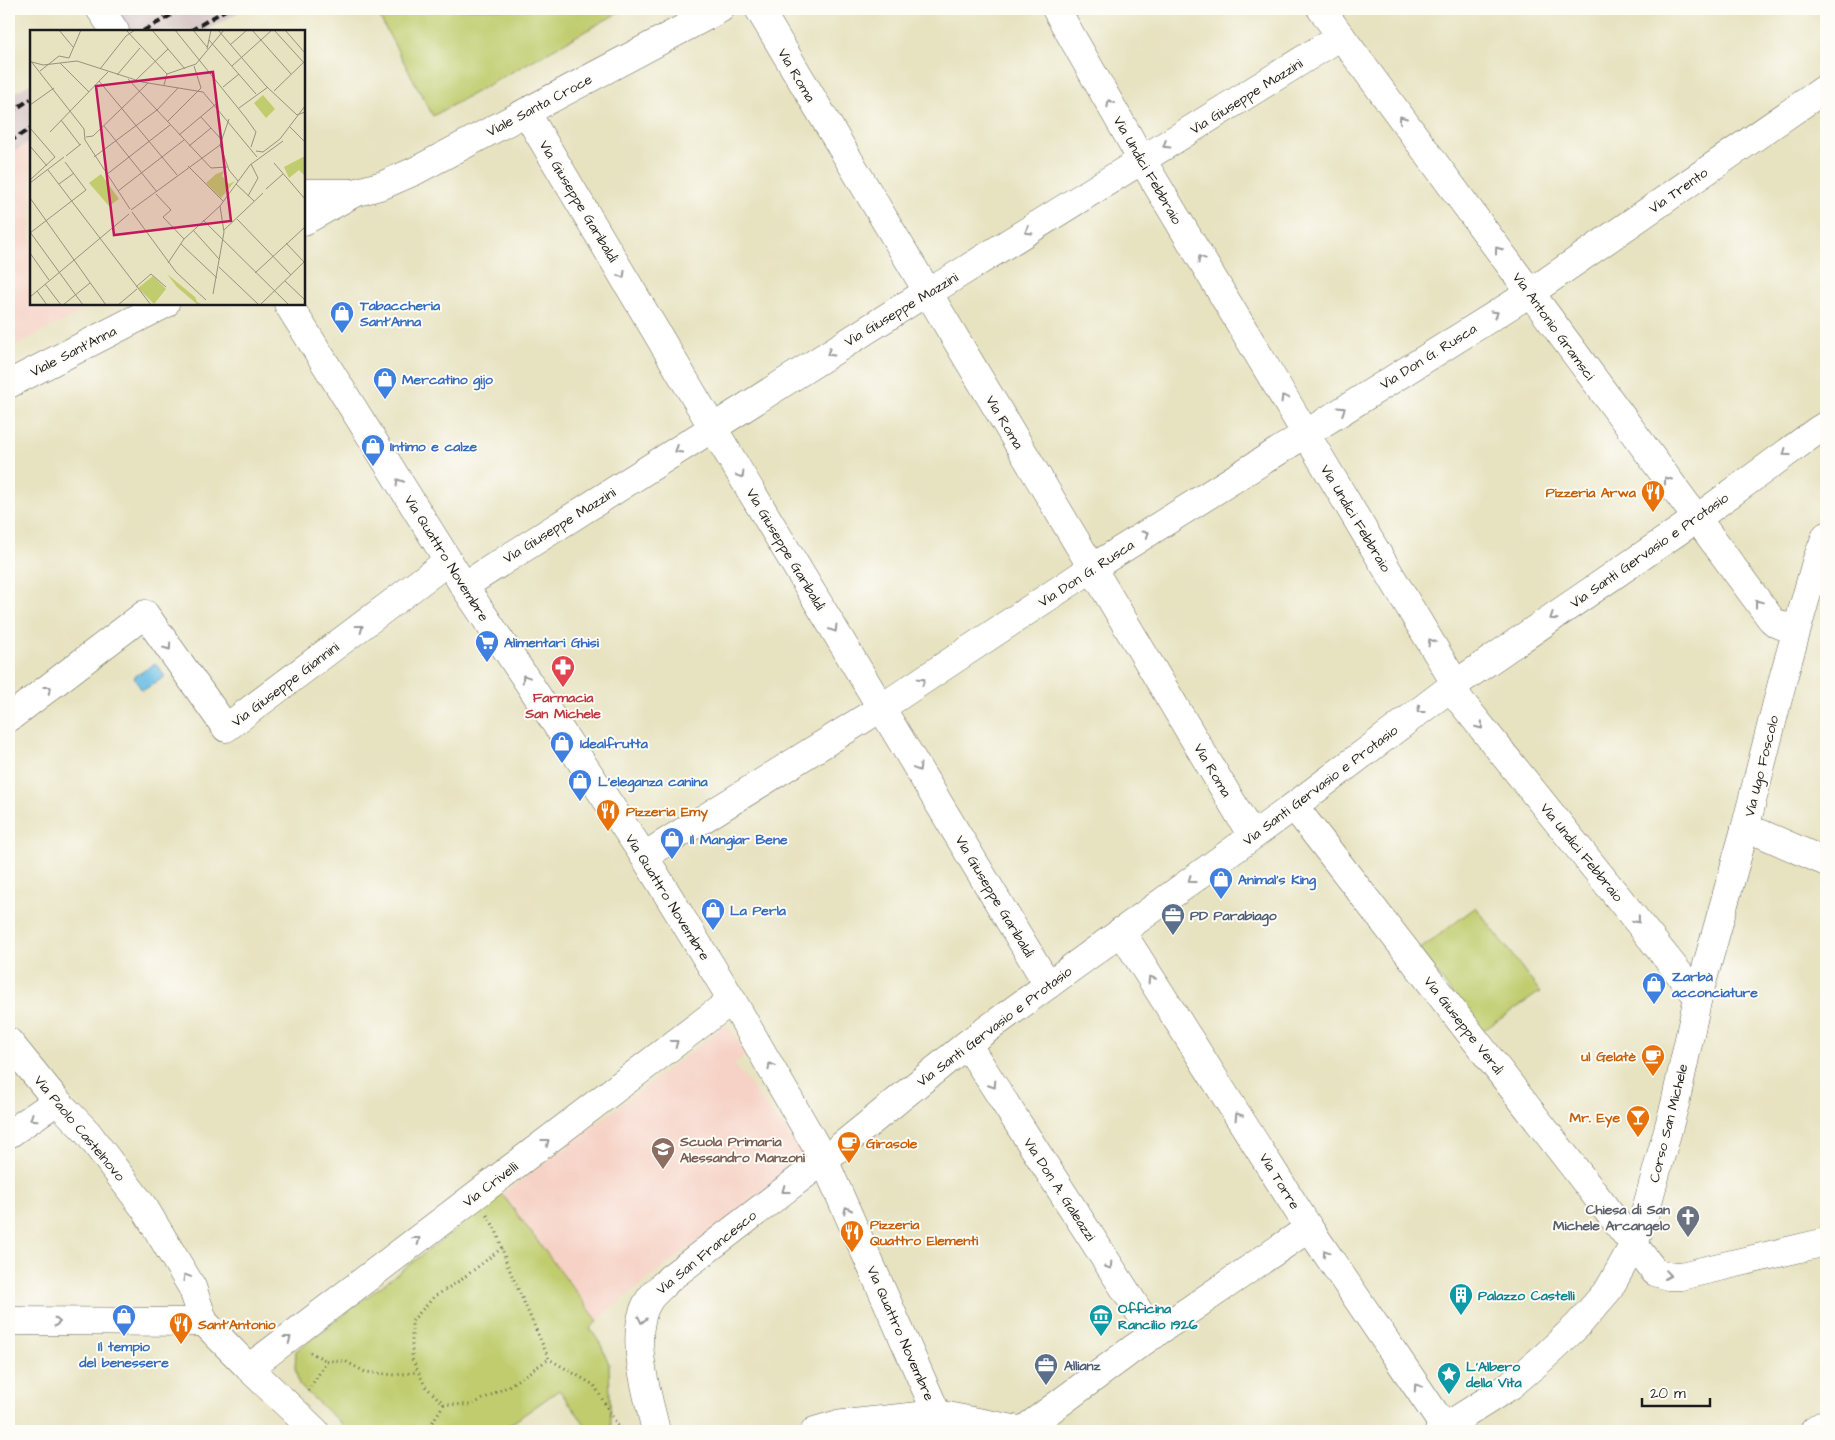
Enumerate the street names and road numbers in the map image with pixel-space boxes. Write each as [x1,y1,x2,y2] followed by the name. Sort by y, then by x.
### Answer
[772,45,820,106] street label: Via Roma
[1186,54,1307,140] street label: Via Giuseppe Mazzini
[483,69,596,142] street label: Viale Santa Croce
[1108,113,1186,229] street label: Via Undici Febbraio
[534,137,623,266] street label: Via Giuseppe Garibaldi
[1645,163,1712,219] street label: Via Trento
[841,268,962,352] street label: Via Giuseppe Mazzini
[1507,268,1599,385] street label: Via Antonio Gramsci
[1376,319,1481,395] street label: Via Don G. Rusca
[27,322,120,382] street label: Viale Sant'Anna
[980,392,1028,453] street label: Via Roma
[1315,461,1395,576] street label: Via Undici Febbraio
[499,483,620,569] street label: Via Giuseppe Mazzini
[741,485,830,614] street label: Via Giuseppe Garibaldi
[1566,488,1733,613] street label: Via Santi Gervasio e Protasio
[399,491,494,626] street label: Via Quattro Novembre
[1035,535,1138,612] street label: Via Don G. Rusca
[228,638,344,732] street label: Via Giuseppe Giannini
[1740,713,1784,819] street label: Via Ugo Foscolo
[1239,721,1402,851] street label: Via Santi Gervasio e Protasio
[1188,740,1236,801] street label: Via Roma
[1535,799,1628,907] street label: Via Undici Febbraio
[620,830,715,965] street label: Via Quattro Novembre
[950,832,1039,961] street label: Via Giuseppe Garibaldi
[913,962,1076,1092] street label: Via Santi Gervasio e Protasio
[1419,972,1508,1079] street label: Via Giuseppe Verdi
[1645,1061,1693,1185] street label: Corso San Michele
[29,1071,130,1186] street label: Via Paolo Castelnovo
[1018,1134,1100,1245] street label: Via Don A. Galeazzi
[1254,1149,1305,1214] street label: Via Torre
[459,1157,522,1212] street label: Via Crivelli
[652,1206,761,1300] street label: Via San Francesco
[861,1263,939,1405] street label: Via Quattro Novembre

